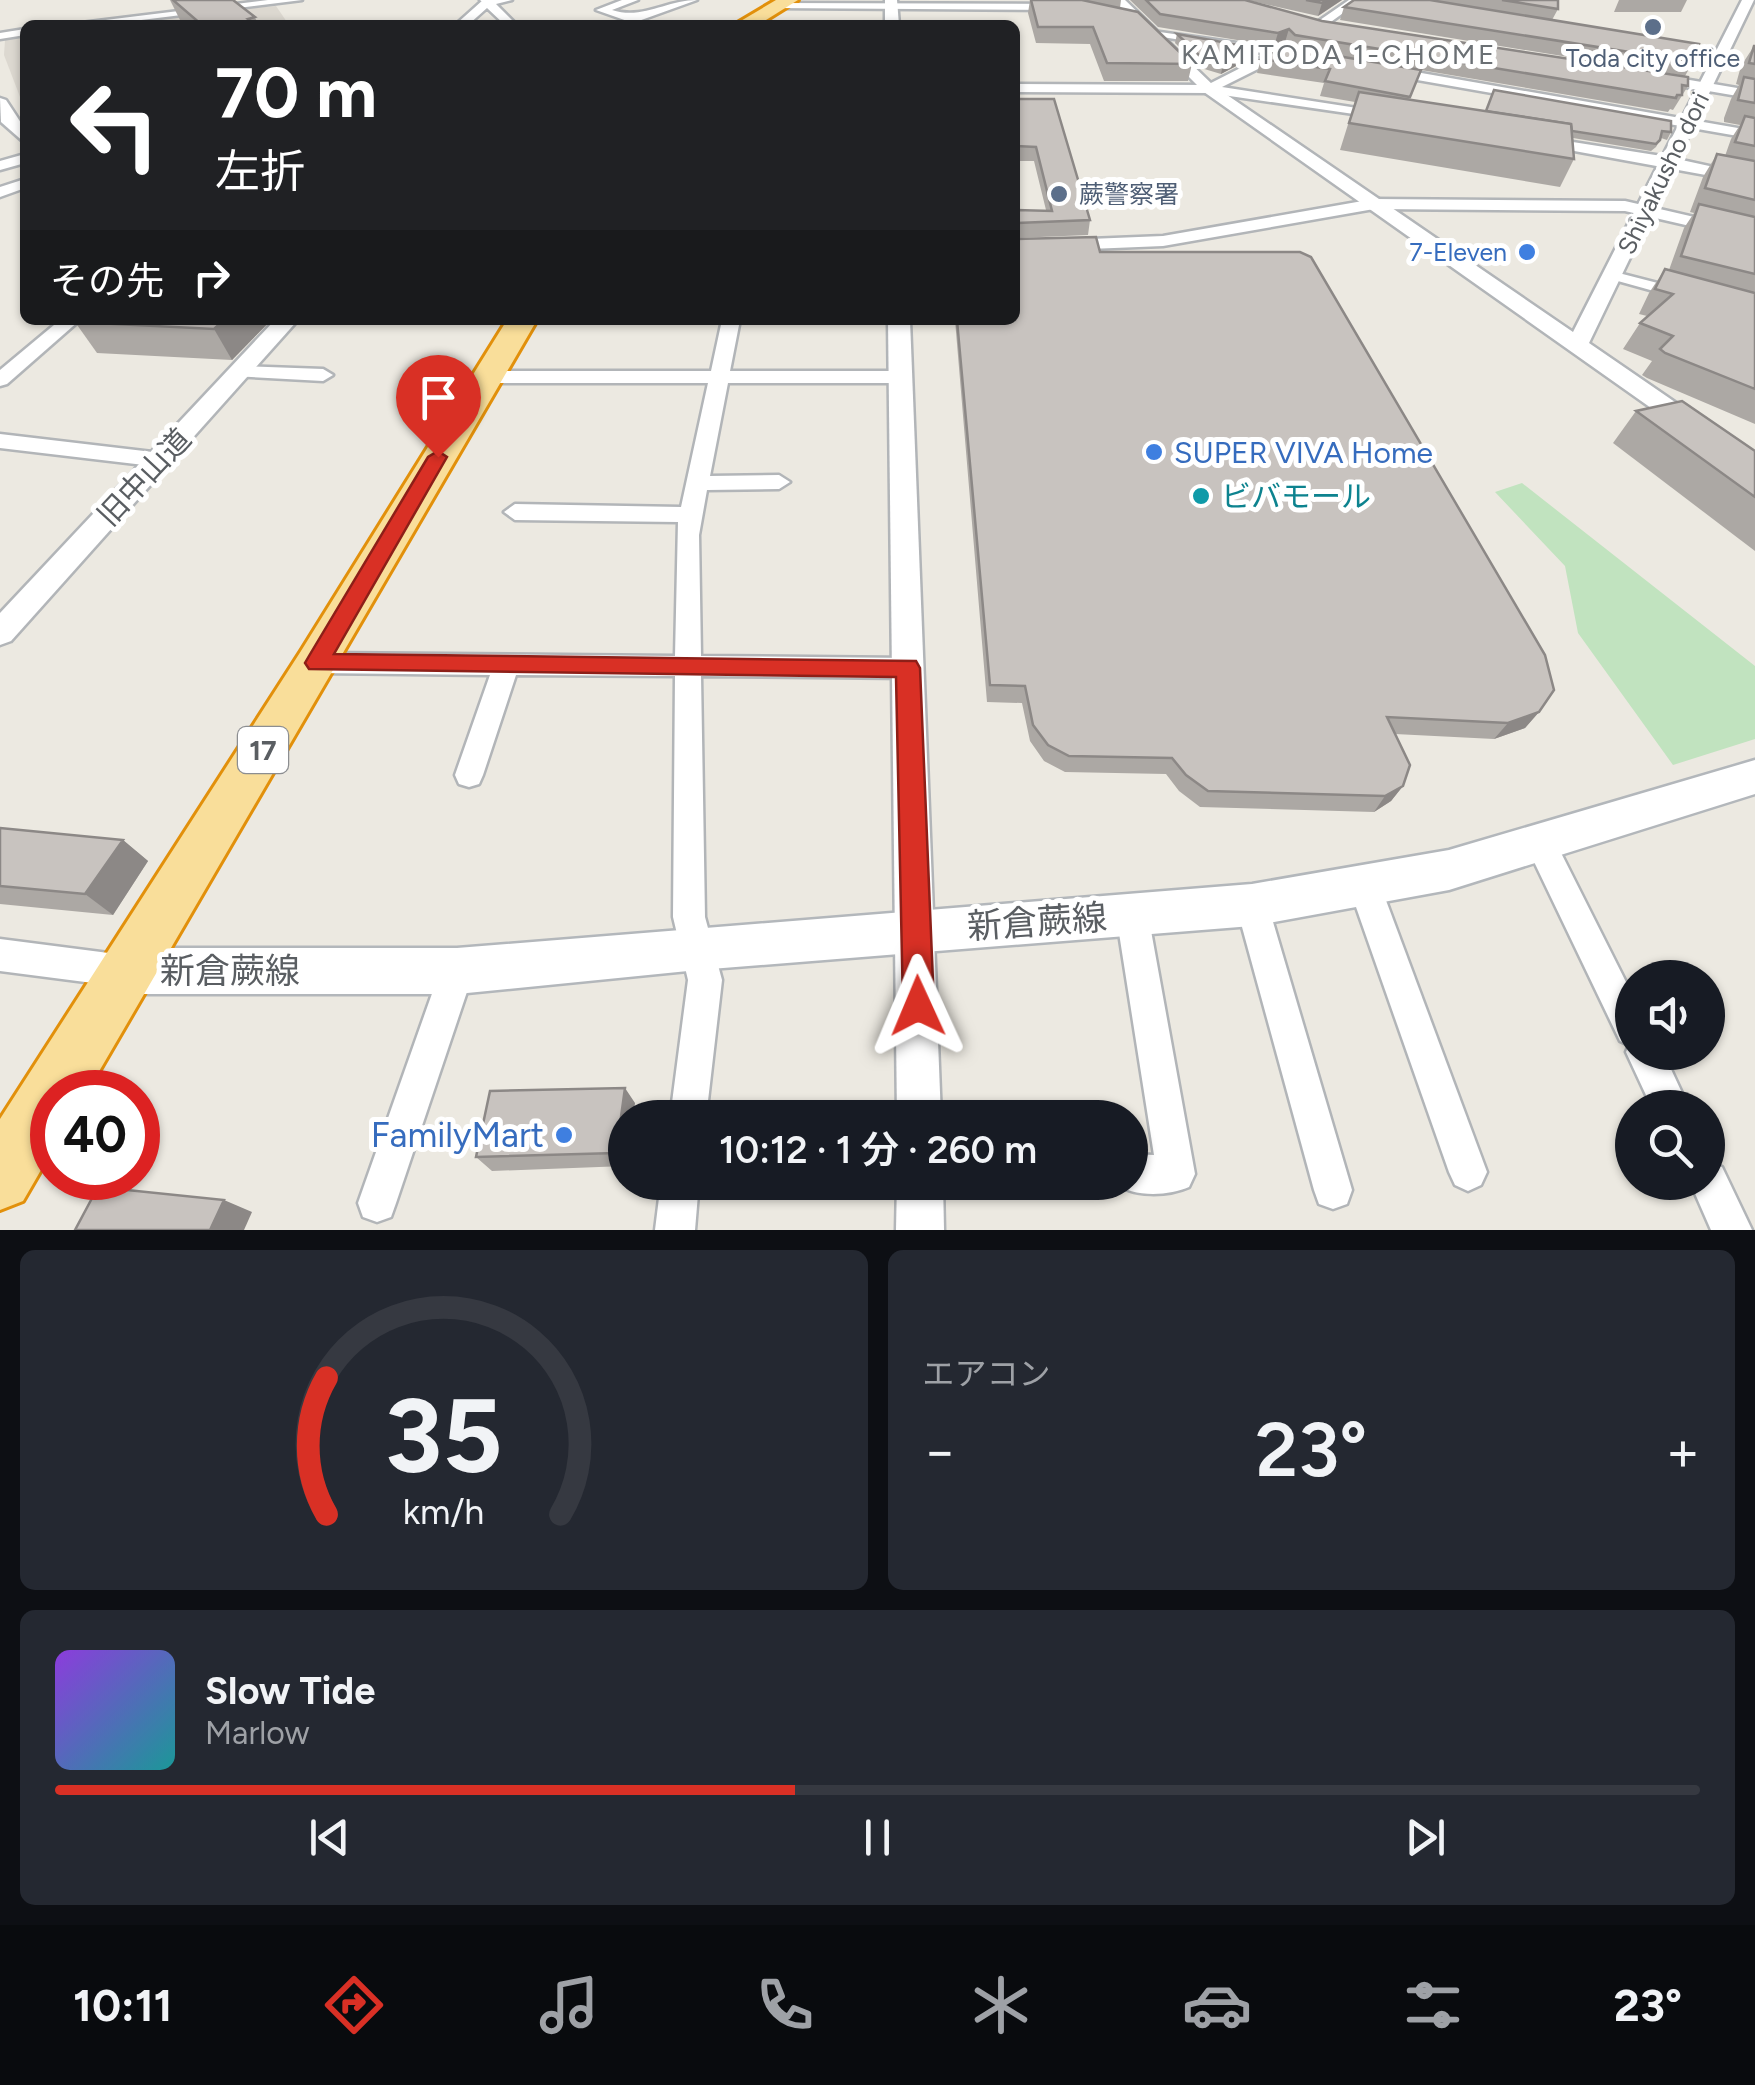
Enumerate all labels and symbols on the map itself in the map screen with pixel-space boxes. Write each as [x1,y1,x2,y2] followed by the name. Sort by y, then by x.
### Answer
[1642,16,1664,38] marker: Toda city office
[1181,37,1497,71] district label: KAMITODA 1-CHOME
[1566,43,1740,73] place label: Toda city office
[1611,87,1715,259] street label: Shiyakusho dori
[1079,179,1179,209] place label: 蕨警察署
[1048,183,1070,205] marker: 蕨警察署
[1409,237,1507,267] place label: 7-Eleven
[1516,241,1538,263] marker: 7-Eleven
[396,355,481,458] pin
[90,421,198,533] street label: 旧中山道
[1174,434,1433,471] place label: SUPER VIVA Home
[1143,441,1165,463] marker: SUPER VIVA Home
[1221,478,1371,515] place label: ビバモール
[1190,485,1212,507] marker: ビバモール
[238,727,288,773] road number: 17
[966,896,1108,948] street label: 新倉蕨線
[160,950,300,992] street label: 新倉蕨線
[866,954,970,1058] position arrow
[30,1070,160,1200] speed limit sign: 40
[371,1114,544,1156] place label: FamilyMart
[553,1124,575,1146] marker: FamilyMart

